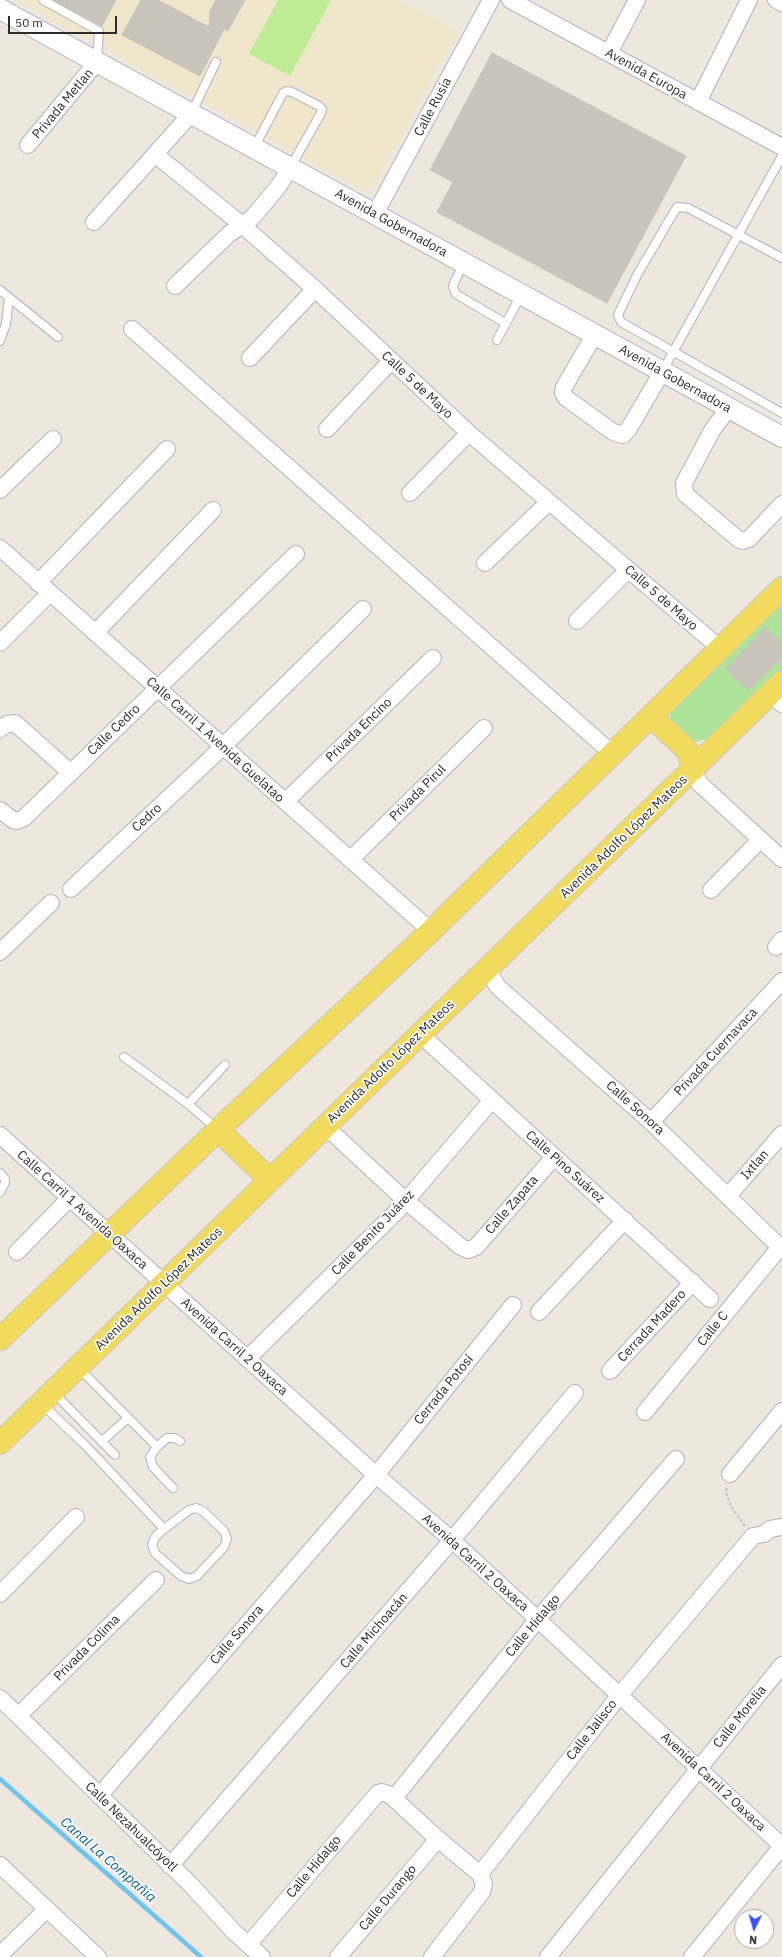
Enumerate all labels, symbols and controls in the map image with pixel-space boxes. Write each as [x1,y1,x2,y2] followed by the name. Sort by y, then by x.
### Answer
[10,8,119,34] scale bar
[15,15,43,30] text: 50 m
[602,45,690,103] street label: Avenida Europa
[29,66,97,142] street label: Privada Metlan
[411,75,455,139] street label: Calle Rusia
[332,186,450,260] street label: Avenida Gobernadora
[616,342,734,416] street label: Avenida Gobernadora
[378,348,456,422] street label: Calle 5 de Mayo
[621,562,701,634] street label: Calle 5 de Mayo
[143,674,287,806] street label: Calle Carril 1 Avenida Guelatao
[323,695,395,765] street label: Privada Encino
[84,701,144,759] street label: Calle Cedro
[387,762,449,824] street label: Privada Pirul
[557,772,691,902] street label: Avenida Adolfo López Mateos
[129,800,165,836] street label: Cedro
[324,997,458,1127] street label: Avenida Adolfo López Mateos
[671,1005,761,1099] street label: Privada Cuernavaca
[603,1078,667,1138] street label: Calle Sonora
[522,1127,608,1207] street label: Calle Pino Suárez
[13,1147,151,1273] street label: Calle Carril 1 Avenida Oaxaca
[738,1147,772,1183] street label: Ixtlan
[482,1172,542,1238] street label: Calle Zapata
[328,1187,418,1279] street label: Calle Benito Juárez
[92,1224,226,1354] street label: Avenida Adolfo López Mateos
[614,1287,690,1365] street label: Cerrada Madero
[177,1295,291,1399] street label: Avenida Carril 2 Oaxaca
[694,1308,732,1350] street label: Calle C
[411,1352,477,1428] street label: Cerrada Potosí
[418,1511,532,1615] street label: Avenida Carril 2 Oaxaca
[337,1590,411,1672] street label: Calle Michoacán
[502,1592,564,1660] street label: Calle Hidalgo
[207,1602,267,1668] street label: Calle Sonora
[51,1612,123,1684] street label: Privada Colima
[710,1683,770,1751] street label: Calle Morelia
[563,1697,621,1763] street label: Calle Jalisco
[657,1729,769,1835] street label: Avenida Carril 2 Oaxaca
[82,1779,180,1875] street label: Calle Nezahualcóyotl
[57,1814,159,1906] water label: Canal La Compañia
[283,1833,345,1901] street label: Calle Hidalgo
[356,1862,420,1934] street label: Calle Durango
[734,1909,774,1949] north arrow
[748,1933,758,1947] text: N

